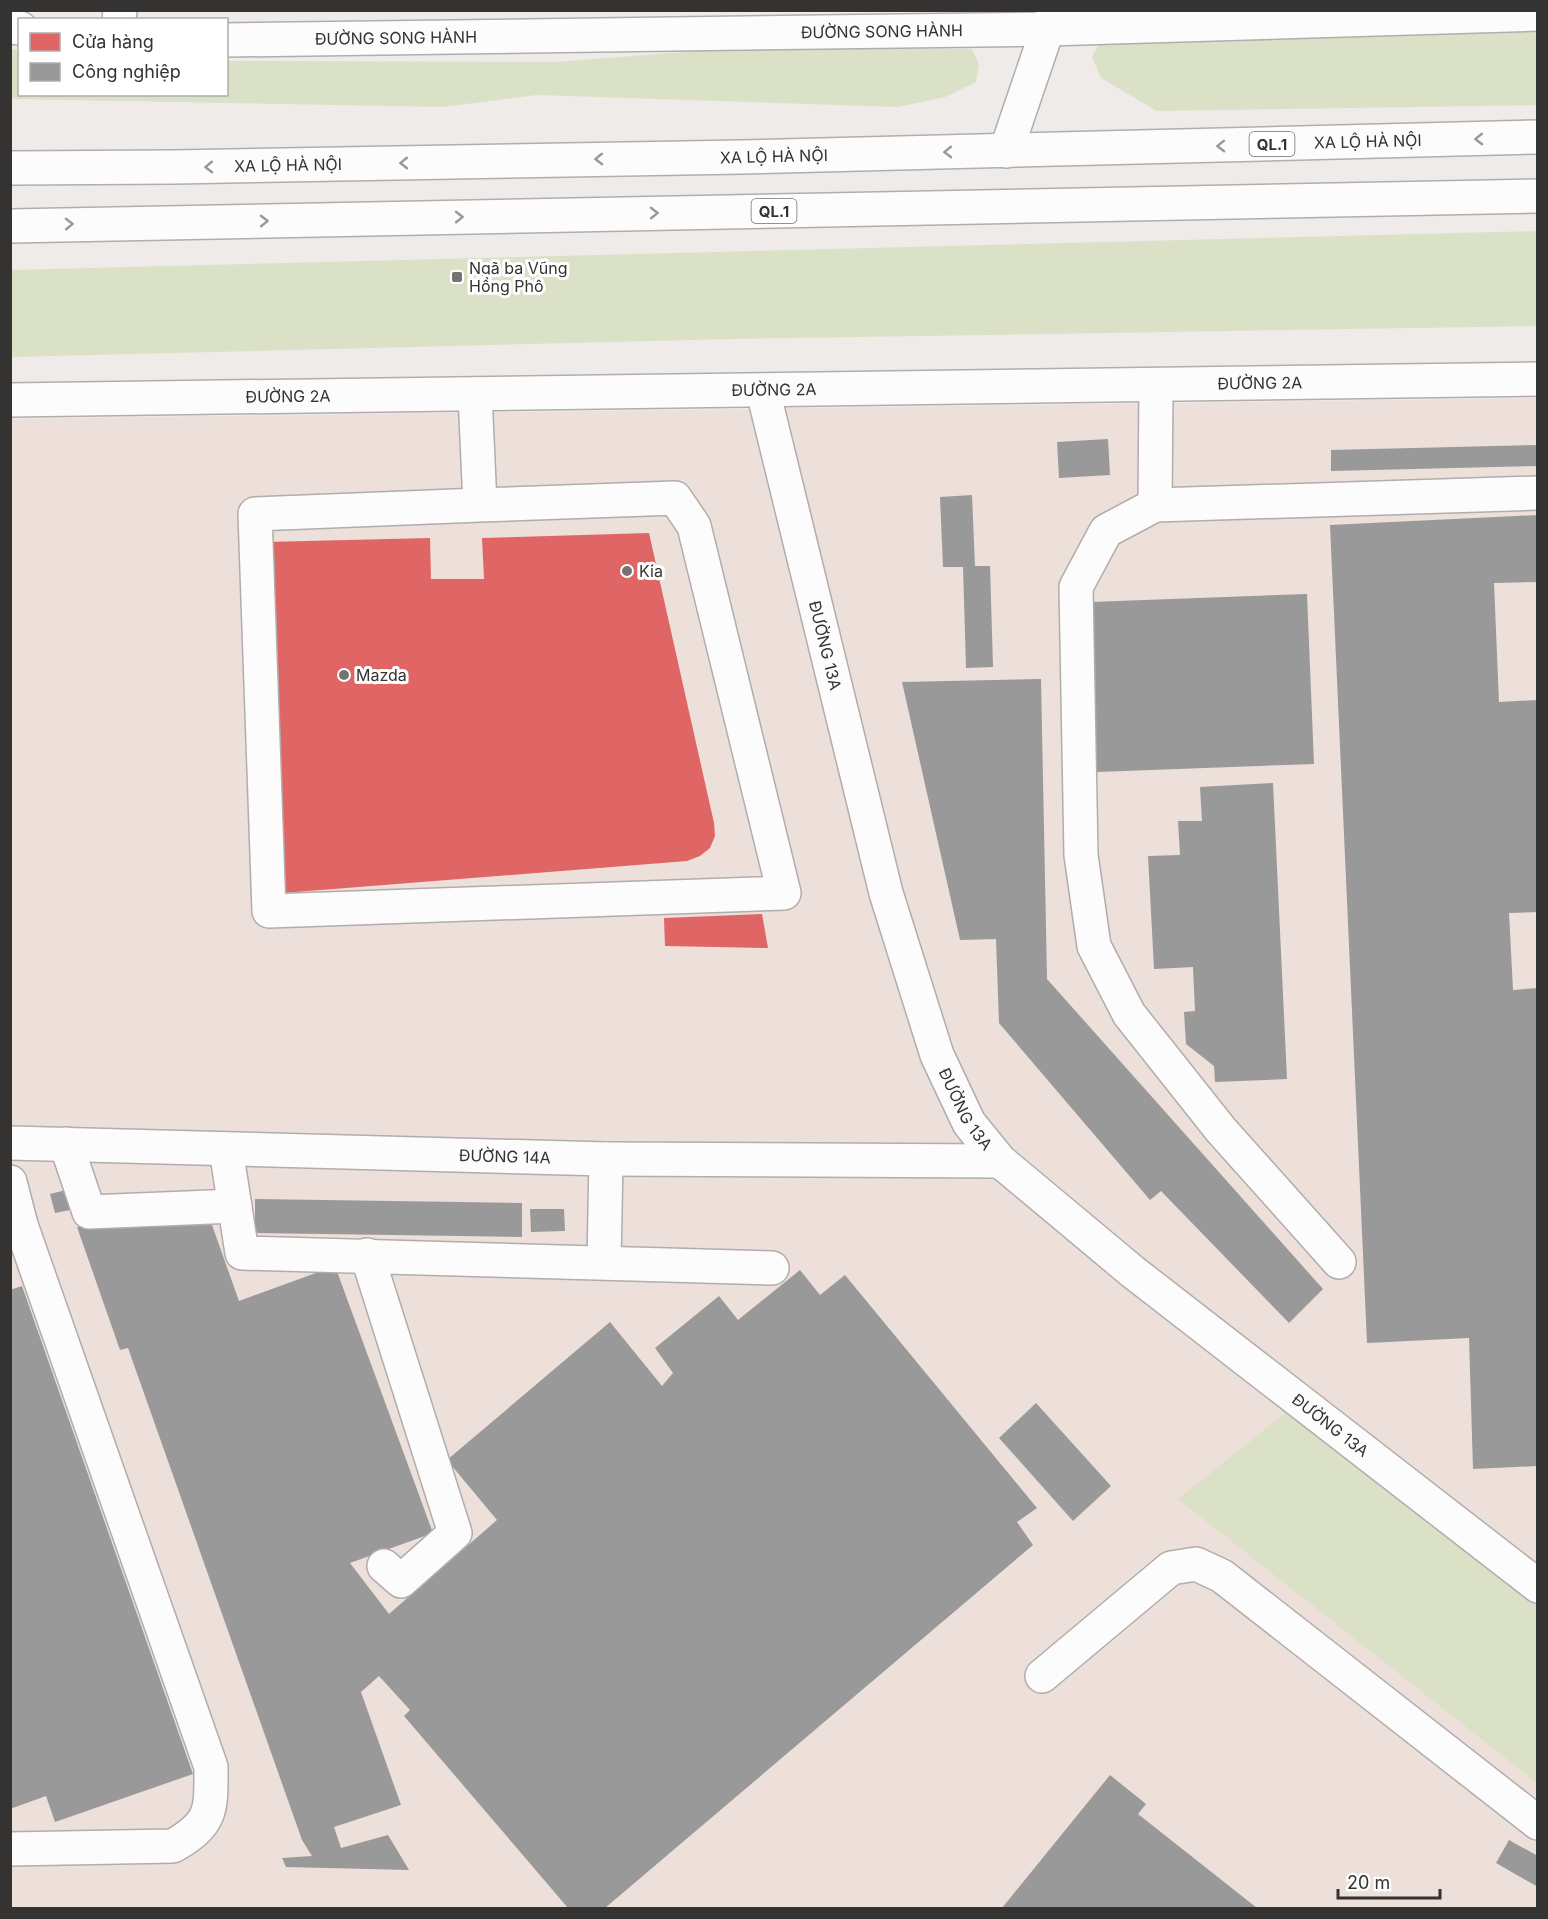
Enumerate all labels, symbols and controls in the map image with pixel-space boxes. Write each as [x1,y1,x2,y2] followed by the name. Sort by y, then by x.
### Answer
[18,18,228,96] legend
[801,20,963,42] street label: ĐƯỜNG SONG HÀNH
[315,27,477,49] street label: ĐƯỜNG SONG HÀNH
[72,31,154,52] text: Cửa hàng
[72,61,181,82] text: Công nghiệp
[1314,130,1422,153] street label: XA LỘ HÀ NỘI
[1250,132,1294,156] road number: QL.1
[1475,133,1484,145] one-way arrow
[1217,139,1226,152] one-way arrow
[720,145,828,167] street label: XA LỘ HÀ NỘI
[943,146,952,159] one-way arrow
[595,153,604,166] one-way arrow
[234,154,342,176] street label: XA LỘ HÀ NỘI
[400,157,409,169] one-way arrow
[205,161,214,173] one-way arrow
[752,199,796,223] road number: QL.1
[649,207,658,219] one-way arrow
[454,211,463,223] one-way arrow
[259,214,268,227] one-way arrow
[64,218,73,230] one-way arrow
[469,258,568,296] place label: Ngã ba Vũng Hồng Phô
[450,270,464,284] marker: Ngã ba Vũng Hồng Phô
[1217,372,1302,393] street label: ĐƯỜNG 2A
[731,379,817,400] street label: ĐƯỜNG 2A
[245,386,331,407] street label: ĐƯỜNG 2A
[639,561,663,581] place label: Kia
[620,564,634,578] marker: Kia
[805,599,846,692] street label: ĐƯỜNG 13A
[356,665,407,685] place label: Mazda
[337,668,351,682] marker: Mazda
[935,1065,997,1154] street label: ĐƯỜNG 13A
[459,1145,551,1168] street label: ĐƯỜNG 14A
[1288,1389,1373,1461] street label: ĐƯỜNG 13A
[1338,1862,1440,1900] scale bar
[1347,1872,1390,1893] text: 20 m

